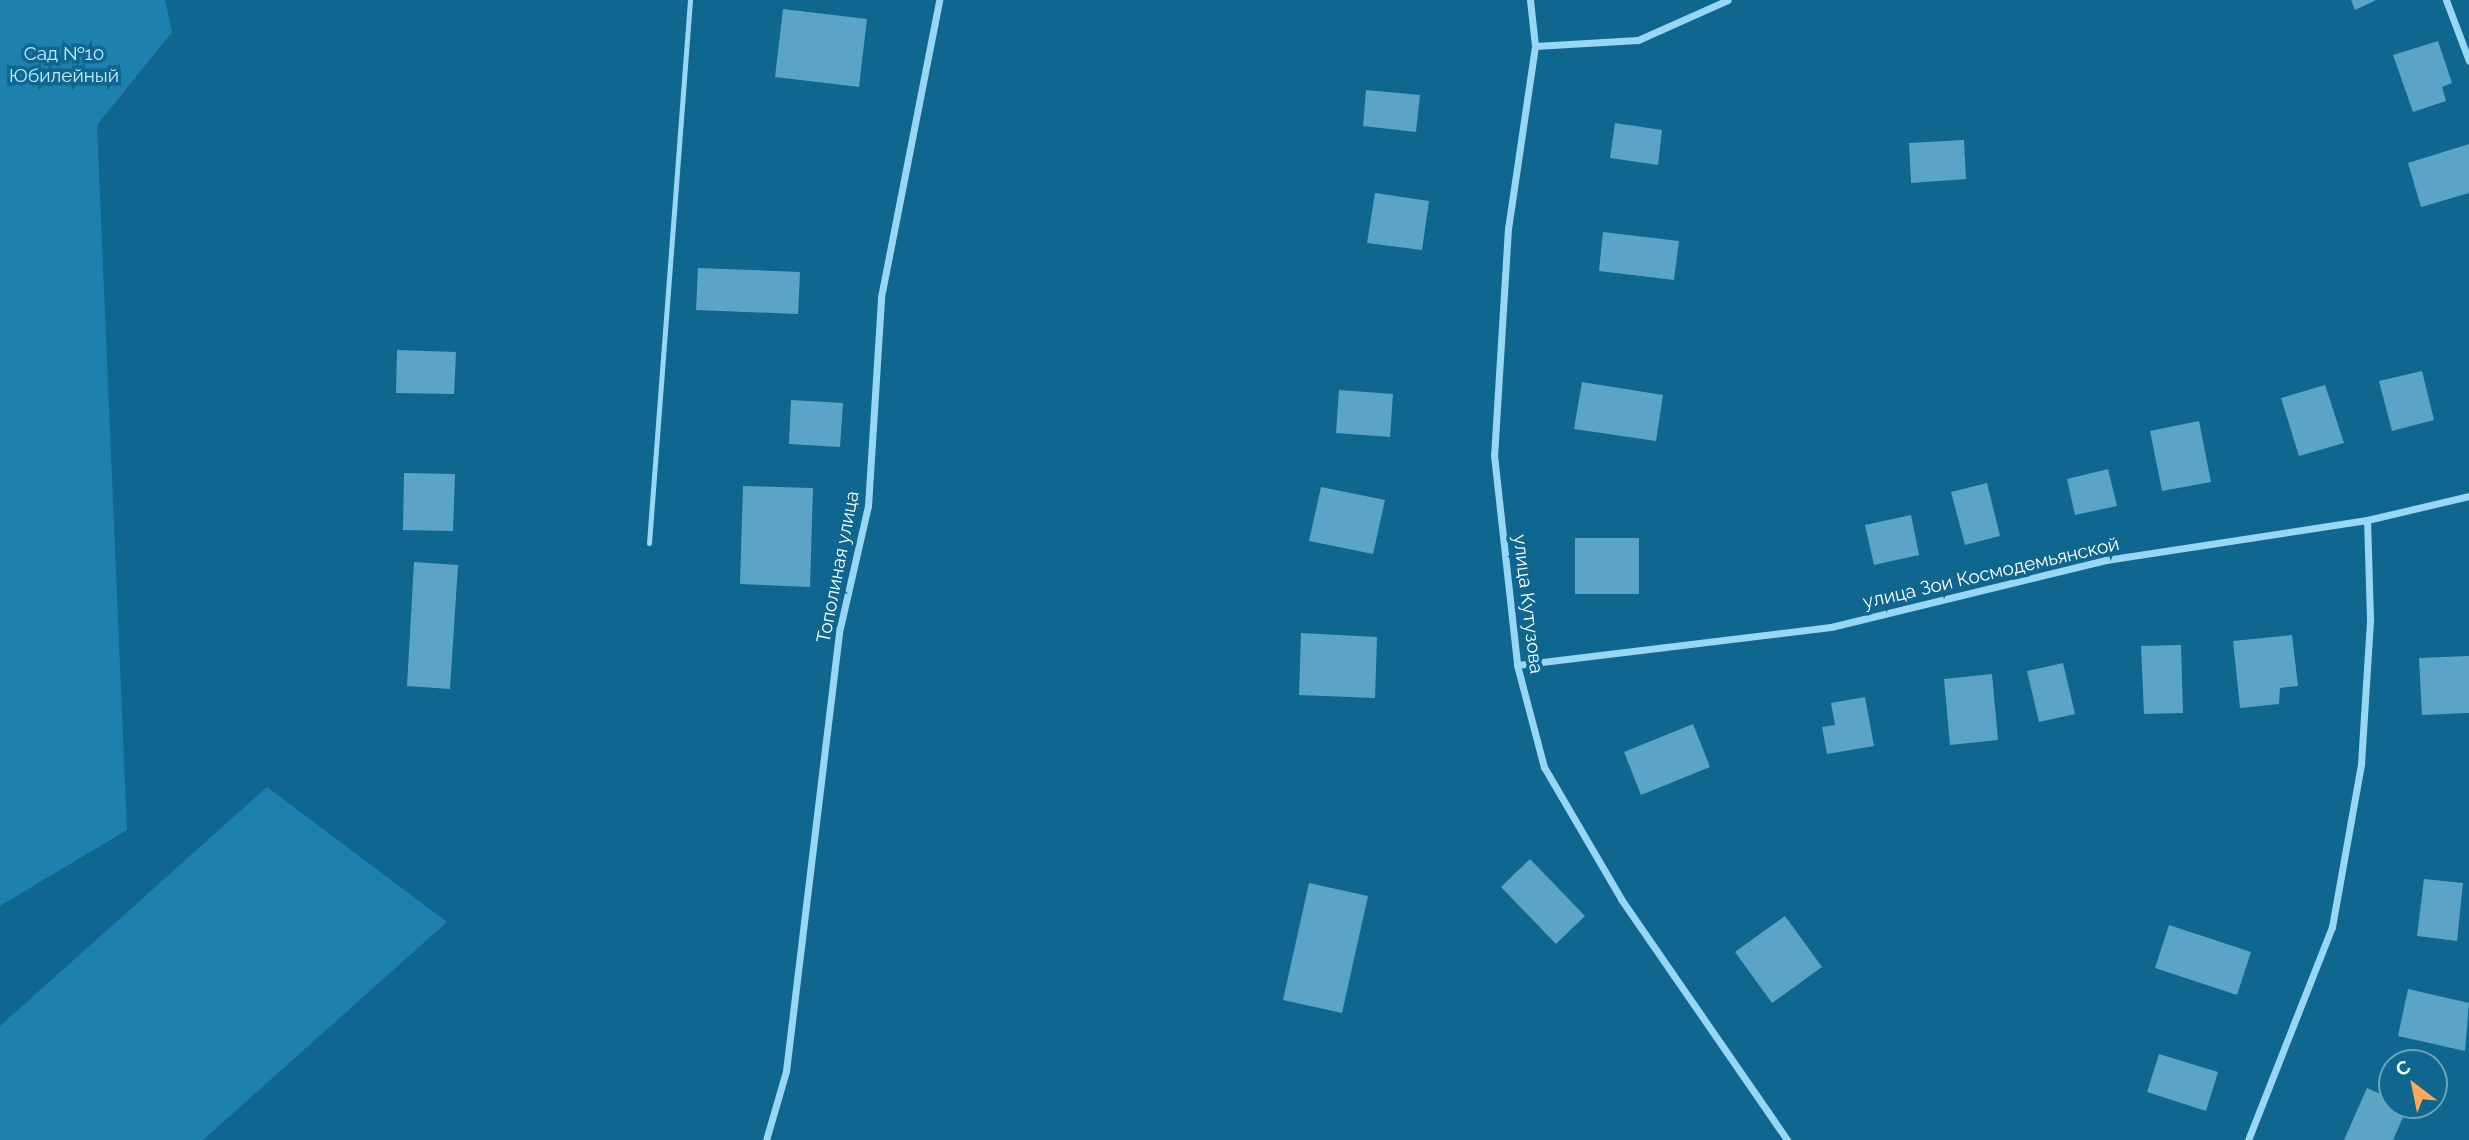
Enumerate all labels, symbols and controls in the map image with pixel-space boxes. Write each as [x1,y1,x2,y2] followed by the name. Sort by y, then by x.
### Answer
[9,43,119,87] park label: Сад №10 Юбилейный
[812,489,864,645] street label: Тополиная улица
[1861,532,2121,614] street label: улица Зои Космодемьянской
[1508,533,1548,675] street label: улица Кутузова
[2378,1049,2448,1119] north arrow
[2392,1055,2414,1081] text: С

